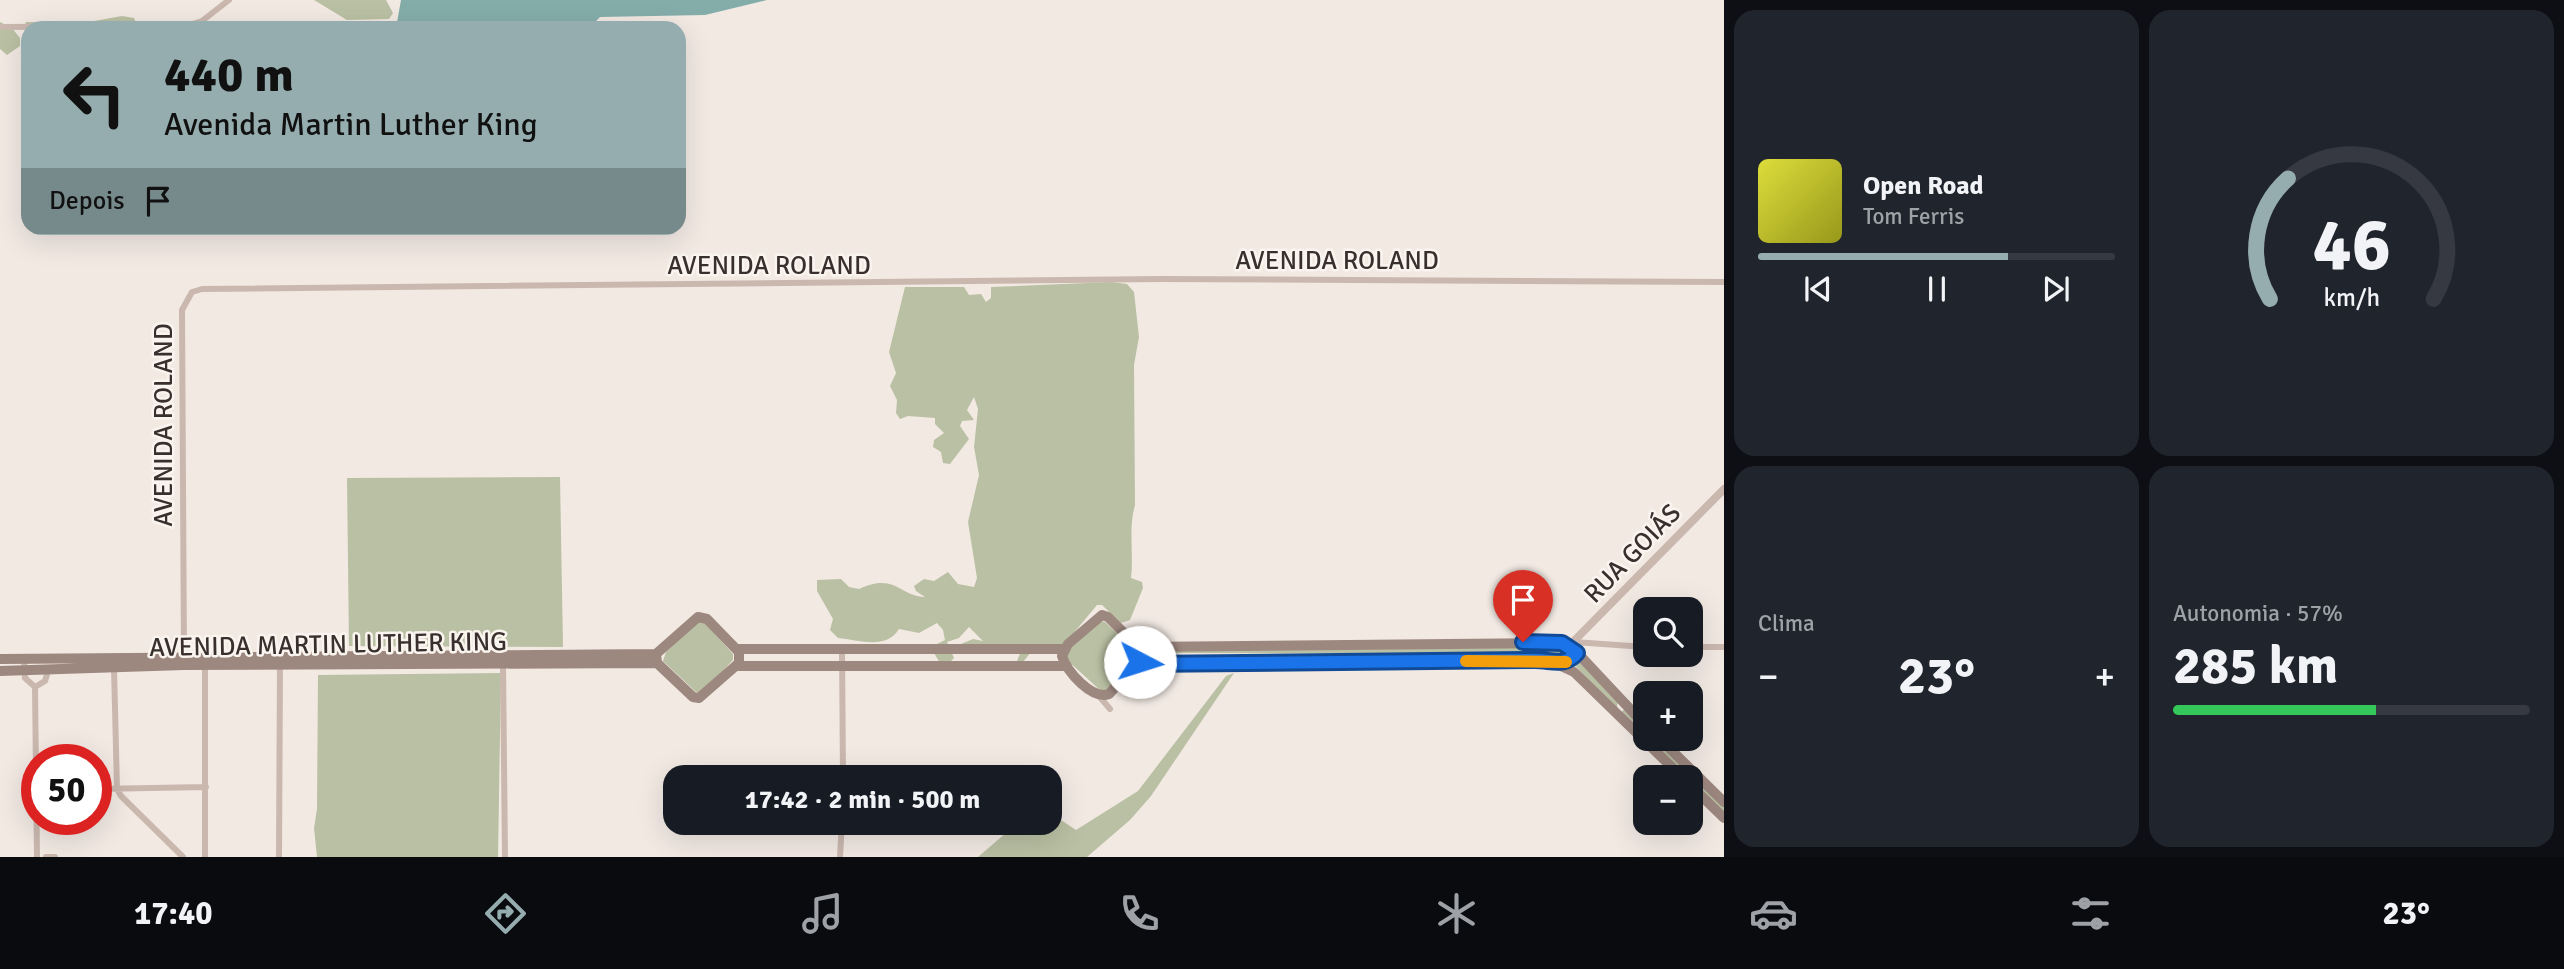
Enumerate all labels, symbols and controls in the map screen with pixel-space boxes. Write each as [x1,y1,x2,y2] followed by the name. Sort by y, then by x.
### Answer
[164,45,294,105] text: 440 m
[49,49,140,140] icon: left
[164,105,538,144] text: Avenida Martin Luther King
[1863,170,1984,202] text: Open Road
[139,182,177,220] icon: arrive
[49,185,125,217] text: Depois
[1863,202,1964,231] text: Tom Ferris
[2312,202,2391,291] text: 46
[1235,245,1439,277] street label: AVENIDA ROLAND
[667,250,871,282] street label: AVENIDA ROLAND
[1799,270,1837,308] icon: previous
[1918,270,1956,308] icon: pause
[2037,270,2075,308] icon: next
[2323,282,2380,313] text: km/h
[148,323,180,527] street label: AVENIDA ROLAND
[1578,497,1688,610] street label: RUA GOIÁS
[1493,570,1553,642] pin
[1504,581,1542,619] icon: arrive
[1633,597,1703,835] map controls
[1633,597,1703,667] button: search
[2173,599,2343,628] text: Autonomia · 57%
[1758,609,1815,638] text: Clima
[1103,625,1177,699] position arrow
[149,626,507,664] street label: AVENIDA MARTIN LUTHER KING
[2173,634,2338,698] text: 285 km
[1898,644,1975,708] text: 23°
[1758,653,1779,700] text: −
[2094,653,2115,700] text: +
[1633,681,1703,751] button: +
[21,744,112,835] speed limit sign: 50
[1633,765,1703,835] button: −
[745,784,980,816] text: 17:42 · 2 min · 500 m
[481,889,530,938] icon: directions
[798,889,847,938] icon: music
[1115,889,1164,938] icon: phone
[1432,889,1481,938] icon: climate
[1749,889,1798,938] icon: car
[2066,889,2115,938] icon: filters
[134,894,213,933] text: 17:40
[2383,894,2430,933] text: 23°

